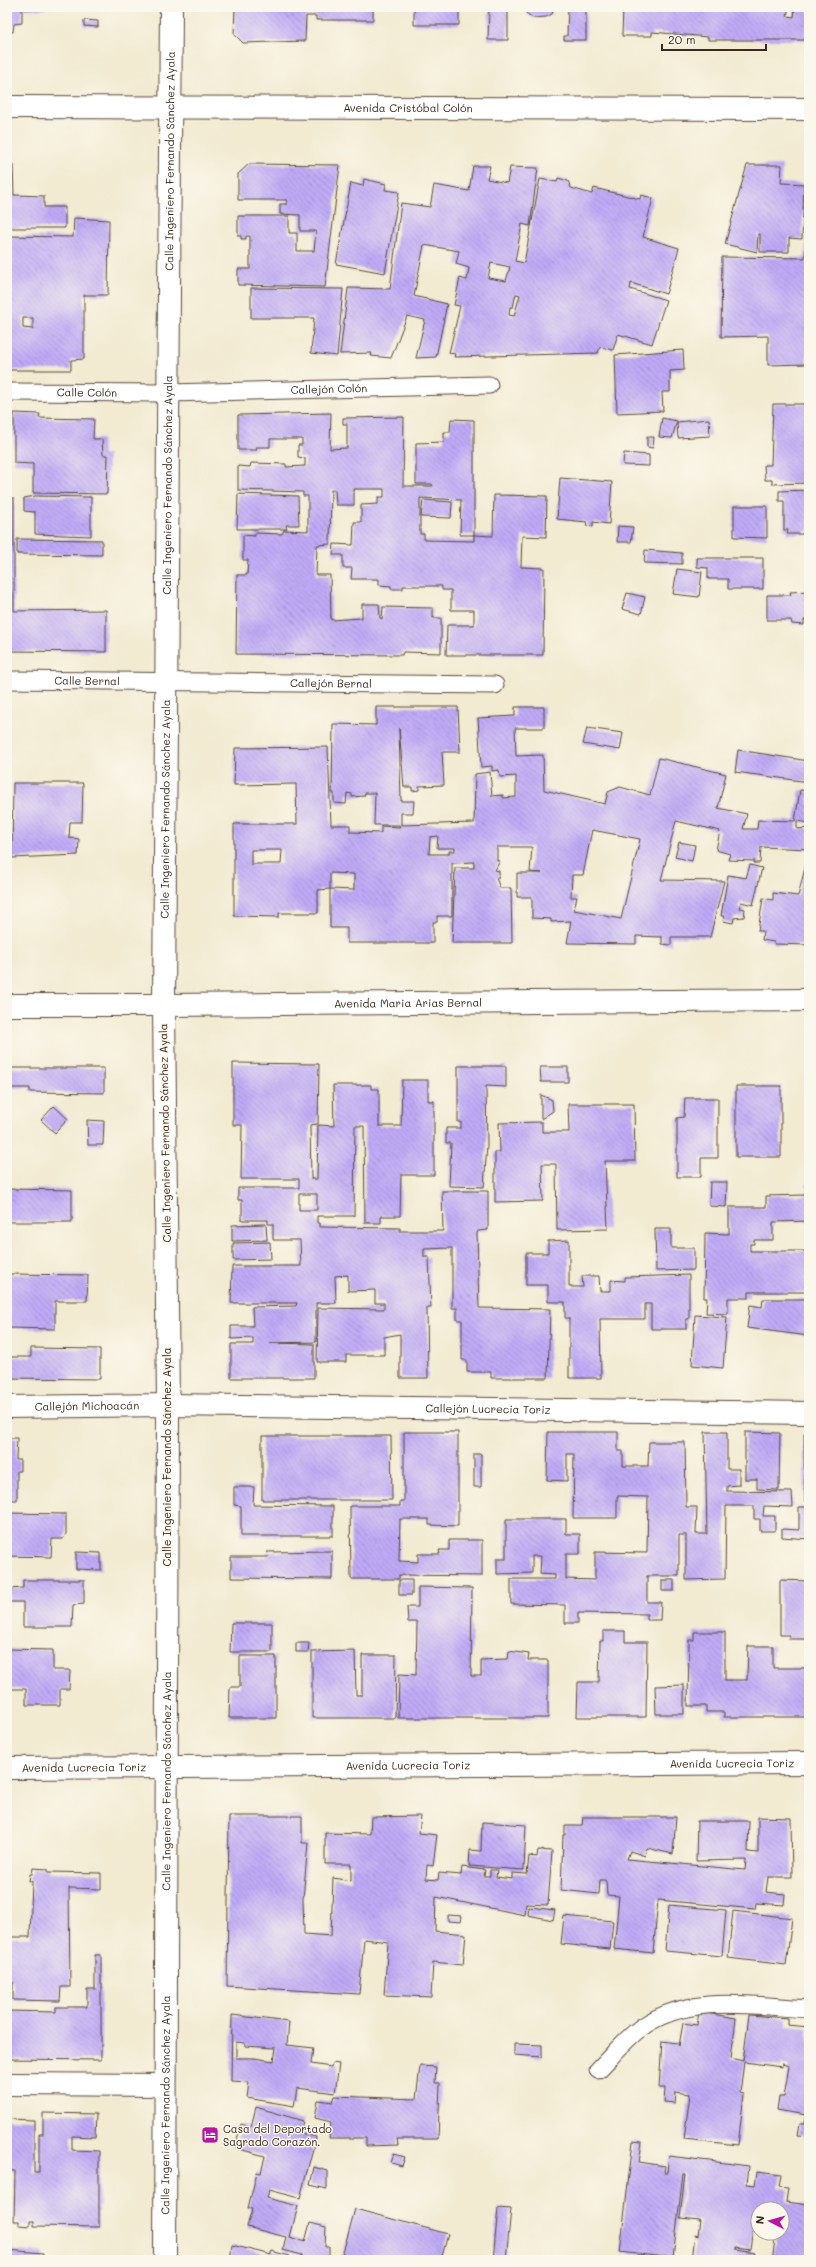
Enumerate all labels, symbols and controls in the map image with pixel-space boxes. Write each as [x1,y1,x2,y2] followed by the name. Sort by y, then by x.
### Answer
[662,26,766,52] scale bar
[668,31,696,47] text: 20 m
[161,51,178,271] street label: Calle Ingeniero Fernando Sánchez Ayala
[343,100,473,115] street label: Avenida Cristóbal Colón
[159,375,175,595] street label: Calle Ingeniero Fernando Sánchez Ayala
[290,380,367,397] street label: Callejón Colón
[57,384,117,400] street label: Calle Colón
[54,672,120,688] street label: Calle Bernal
[290,675,372,691] street label: Callejón Bernal
[157,699,173,919] street label: Calle Ingeniero Fernando Sánchez Ayala
[334,995,482,1011] street label: Avenida Maria Arias Bernal
[155,1023,174,1243] street label: Calle Ingeniero Fernando Sánchez Ayala
[159,1347,174,1567] street label: Calle Ingeniero Fernando Sánchez Ayala
[35,1397,139,1414] street label: Callejón Michoacán
[425,1400,551,1417] street label: Callejón Lucrecia Toriz
[158,1671,174,1891] street label: Calle Ingeniero Fernando Sánchez Ayala
[670,1755,794,1771] street label: Avenida Lucrecia Toriz
[346,1757,470,1773] street label: Avenida Lucrecia Toriz
[22,1759,146,1775] street label: Avenida Lucrecia Toriz
[157,1995,173,2215] street label: Calle Ingeniero Fernando Sánchez Ayala
[223,2121,332,2149] place label: Casa del Deportado Sagrado Corazón.
[200,2125,220,2145] hotel icon: Casa del Deportado Sagrado Corazón.
[750,2201,790,2241] north arrow
[752,2215,767,2225] text: N

